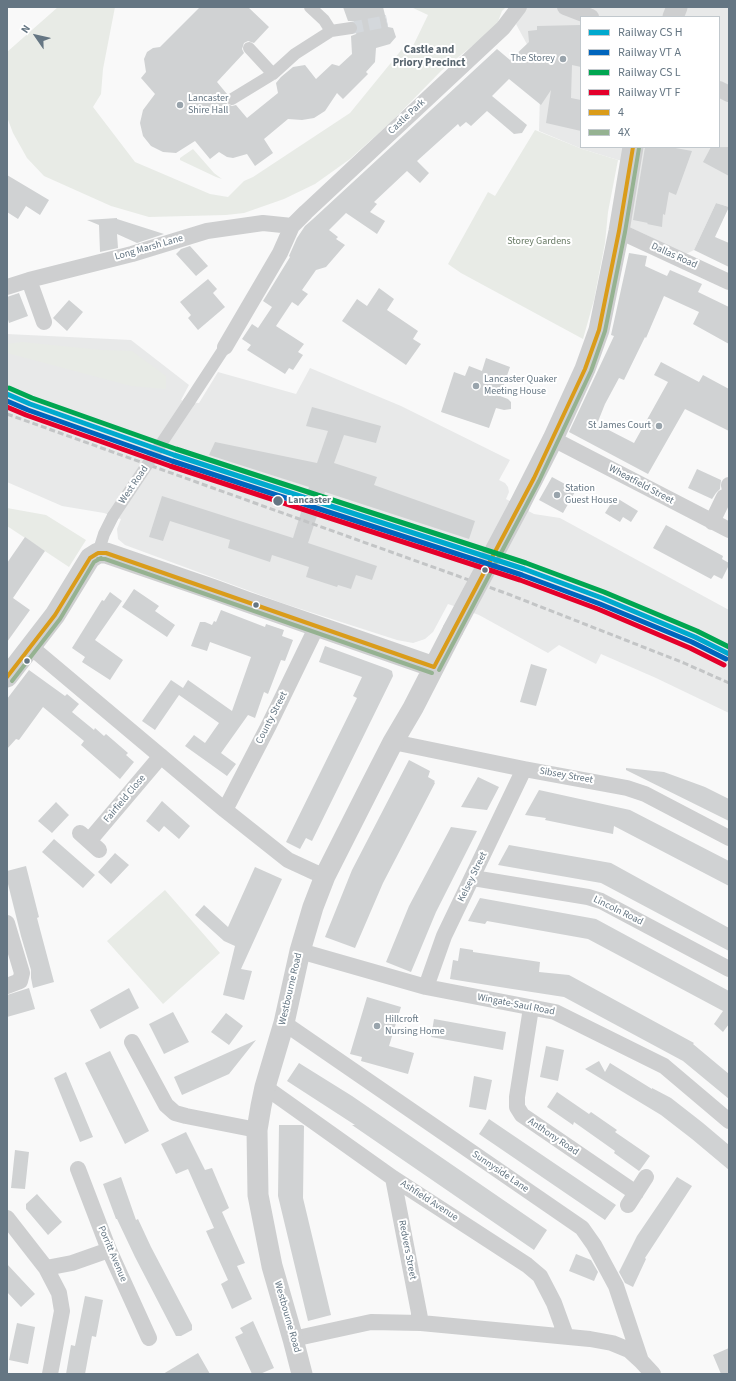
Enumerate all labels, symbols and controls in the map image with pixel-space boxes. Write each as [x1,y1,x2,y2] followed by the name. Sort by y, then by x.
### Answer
[16,16,56,56] north arrow
[580,16,720,148] legend
[17,22,34,36] text: N
[618,24,683,41] text: Railway CS H
[393,44,465,70] district label: Castle and Priory Precinct
[618,44,681,61] text: Railway VT A
[510,53,555,65] place label: The Storey
[558,54,568,64] marker: The Storey
[618,64,681,81] text: Railway CS L
[618,84,680,101] text: Railway VT F
[188,93,229,116] place label: Lancaster Shire Hall
[386,97,428,137] street label: Castle Park
[175,100,185,110] marker: Lancaster Shire Hall
[618,104,624,121] text: 4
[618,124,630,141] text: 4X
[114,233,184,263] street label: Long Marsh Lane
[507,236,571,248] park label: Storey Gardens
[649,241,699,271] street label: Dallas Road
[484,374,557,398] place label: Lancaster Quaker Meeting House
[471,381,481,391] marker: Lancaster Quaker Meeting House
[588,420,651,432] place label: St James Court
[654,421,664,431] marker: St James Court
[606,463,676,507] street label: Wheatfield Street
[117,464,151,506] street label: West Road
[565,483,617,506] place label: Station Guest House
[552,490,562,500] marker: Station Guest House
[271,494,285,508] marker: Lancaster
[288,495,331,507] place label: Lancaster
[480,565,490,575] unlabelled marker
[251,600,261,610] unlabelled marker
[22,656,32,666] unlabelled marker
[254,690,290,746] street label: County Street
[538,765,594,787] street label: Sibsey Street
[101,773,149,825] street label: Fairfield Close
[456,850,490,904] street label: Kelsey Street
[591,894,645,928] street label: Lincoln Road
[277,952,305,1026] street label: Westbourne Road
[476,992,556,1018] street label: Wingate-Saul Road
[385,1014,445,1038] place label: Hillcroft Nursing Home
[372,1021,382,1031] marker: Hillcroft Nursing Home
[525,1116,581,1158] street label: Anthony Road
[469,1149,531,1195] street label: Sunnyside Lane
[398,1178,460,1224] street label: Ashfield Avenue
[395,1219,419,1281] street label: Redvers Street
[95,1224,129,1284] street label: Porritt Avenue
[271,1280,303,1354] street label: Westbourne Road

